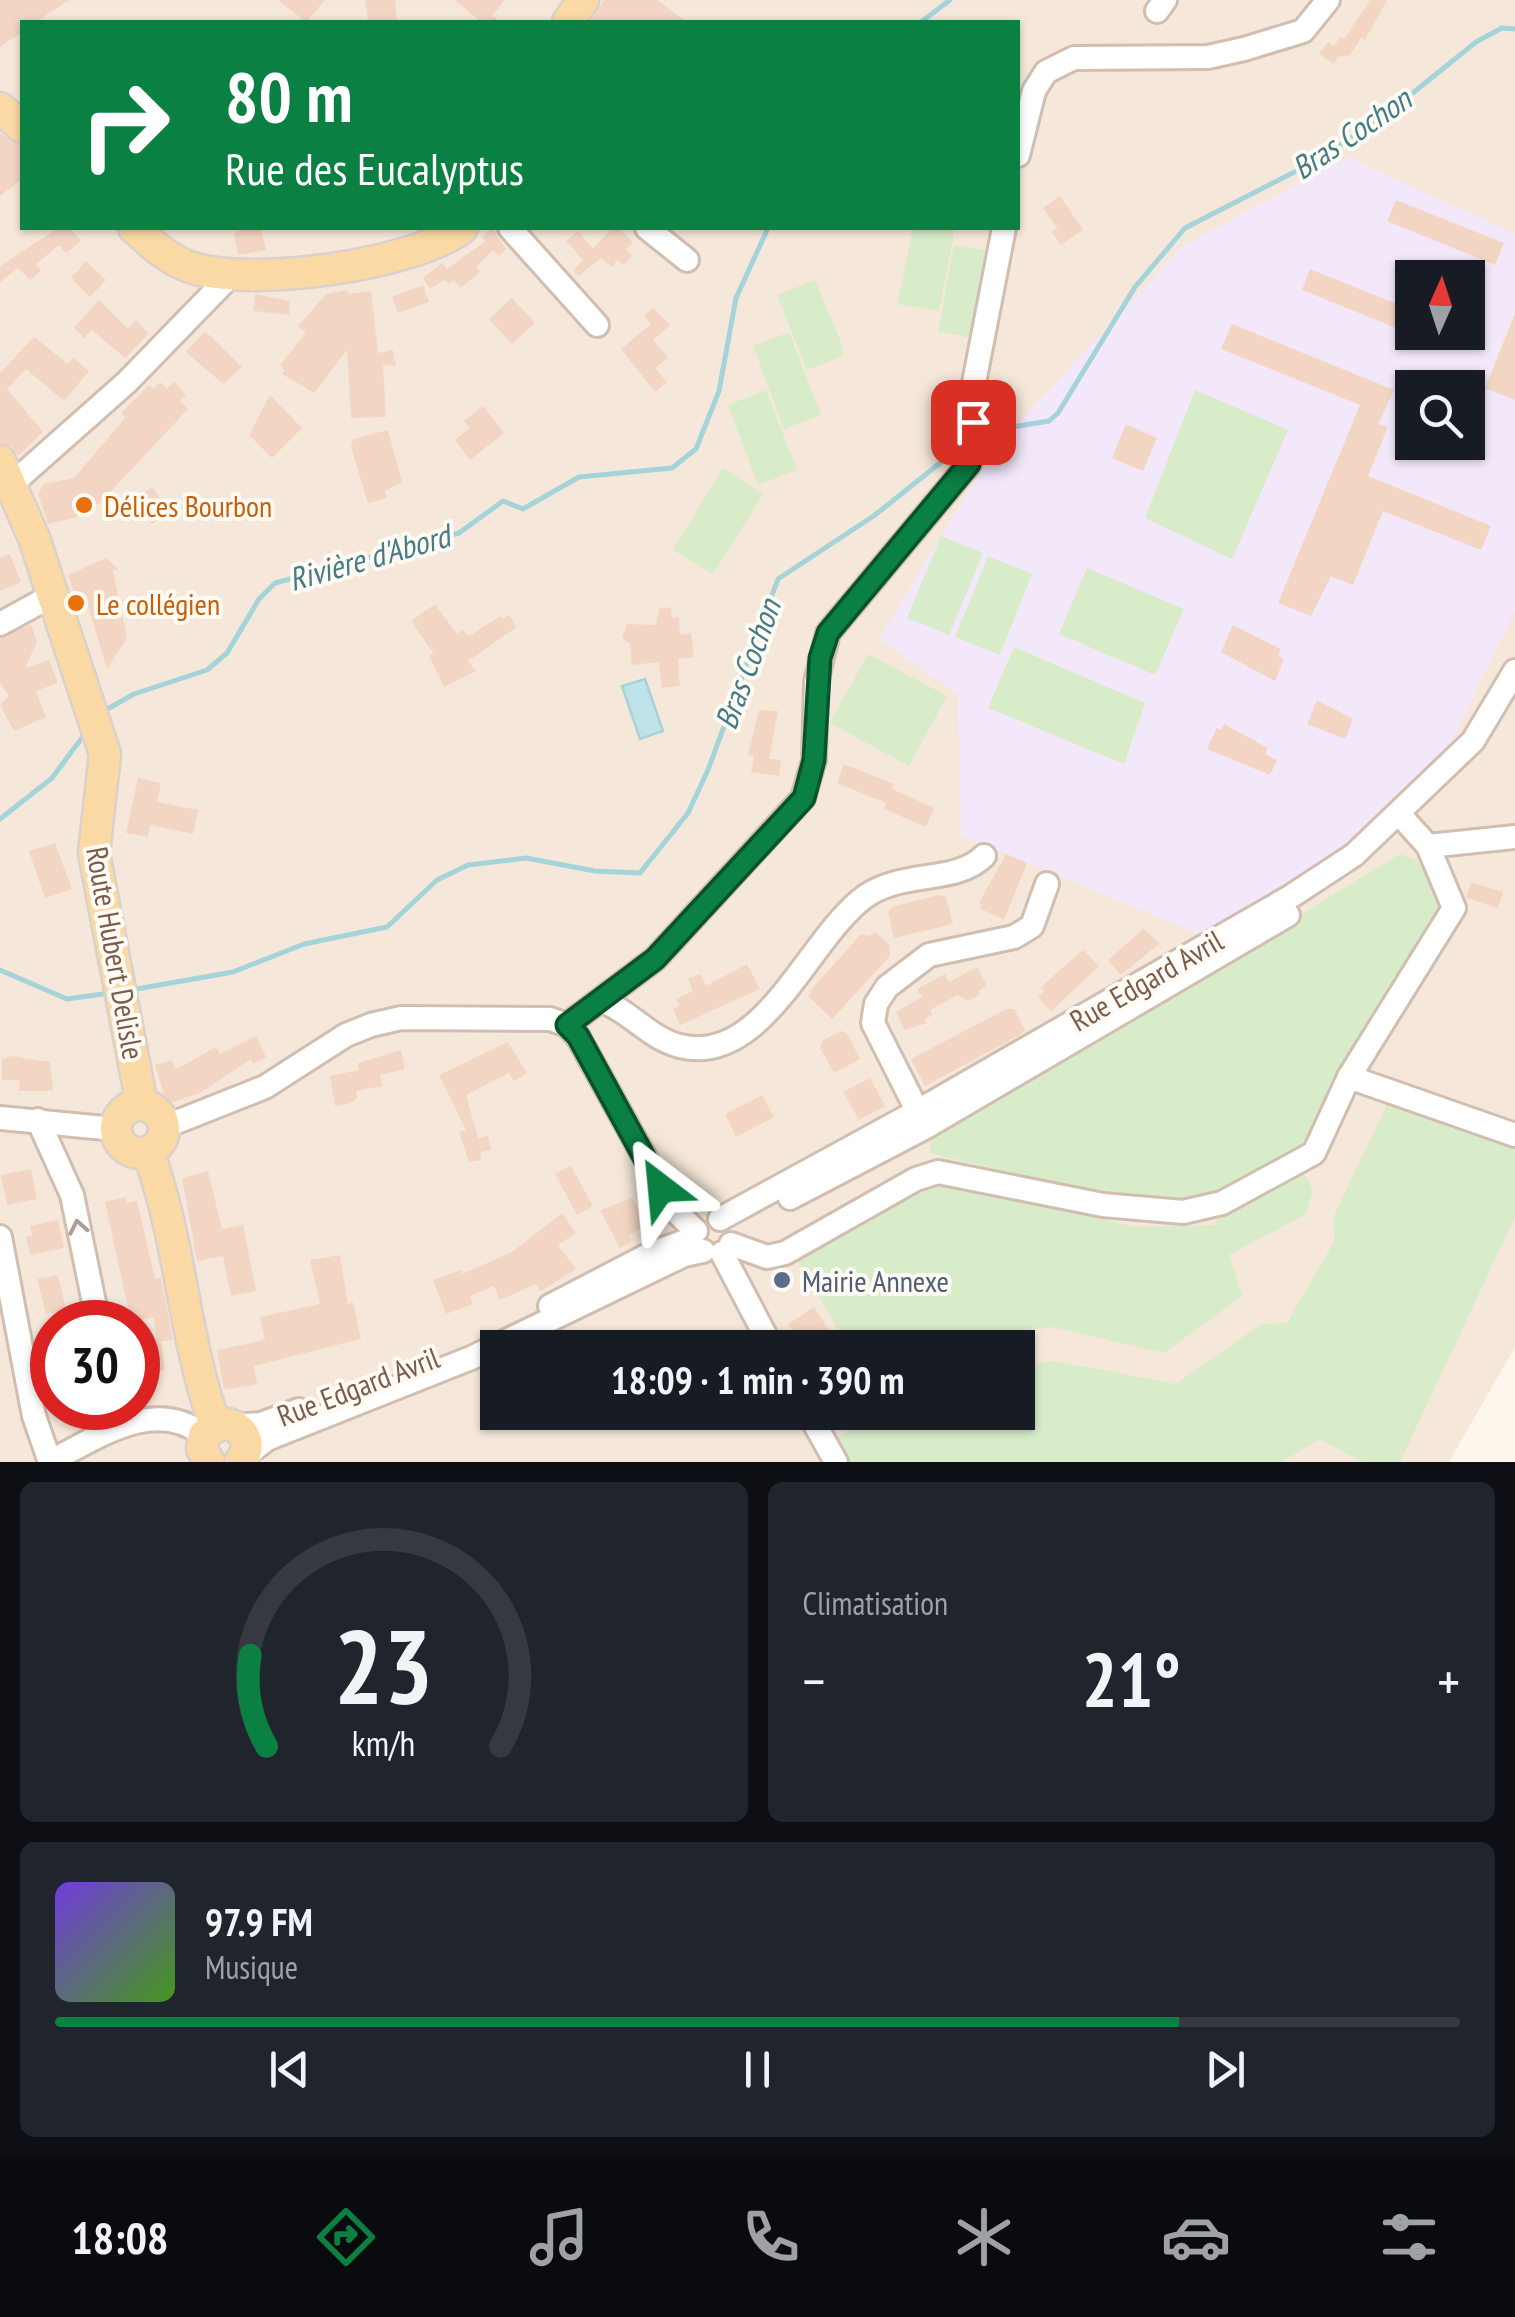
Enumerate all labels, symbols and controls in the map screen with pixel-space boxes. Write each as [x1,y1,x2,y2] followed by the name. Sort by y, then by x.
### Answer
[225,51,353,141] text: 80 m
[60,60,190,190] icon: right
[1283,77,1420,188] water label: Bras Cochon
[225,139,524,197] text: Rue des Eucalyptus
[1395,260,1485,350] north arrow
[1395,260,1485,460] map controls
[1395,370,1485,460] button: search
[931,380,1016,465] pin
[946,395,1001,450] icon: arrive
[104,486,272,525] place label: Délices Bourbon
[73,494,95,516] marker: Délices Bourbon
[284,513,458,600] water label: Rivière d'Abord
[96,584,220,623] place label: Le collégien
[704,591,791,735] water label: Bras Cochon
[65,592,87,614] marker: Le collégien
[78,844,154,1062] street label: Route Hubert Delisle
[1062,921,1230,1039] street label: Rue Edgard Avril
[609,1136,713,1240] position arrow
[68,1219,89,1235] one-way arrow
[802,1261,949,1300] place label: Mairie Annexe
[771,1269,793,1291] marker: Mairie Annexe
[30,1300,160,1430] speed limit sign: 30
[271,1337,445,1435] street label: Rue Edgard Avril
[611,1355,904,1404] text: 18:09 · 1 min · 390 m
[803,1582,948,1624] text: Climatisation
[334,1598,433,1733] text: 23
[1082,1631,1181,1728] text: 21°
[803,1645,825,1716] text: −
[1437,1645,1460,1716] text: +
[352,1720,415,1766] text: km/h
[205,1897,313,1946] text: 97.9 FM
[205,1946,298,1988] text: Musique
[262,2042,317,2097] icon: previous
[730,2042,785,2097] icon: pause
[1198,2042,1253,2097] icon: next
[311,2202,381,2272] icon: directions
[524,2202,594,2272] icon: music
[736,2202,806,2272] icon: phone
[949,2202,1019,2272] icon: climate
[1161,2202,1231,2272] icon: car
[1374,2202,1444,2272] icon: filters
[71,2208,169,2266] text: 18:08

